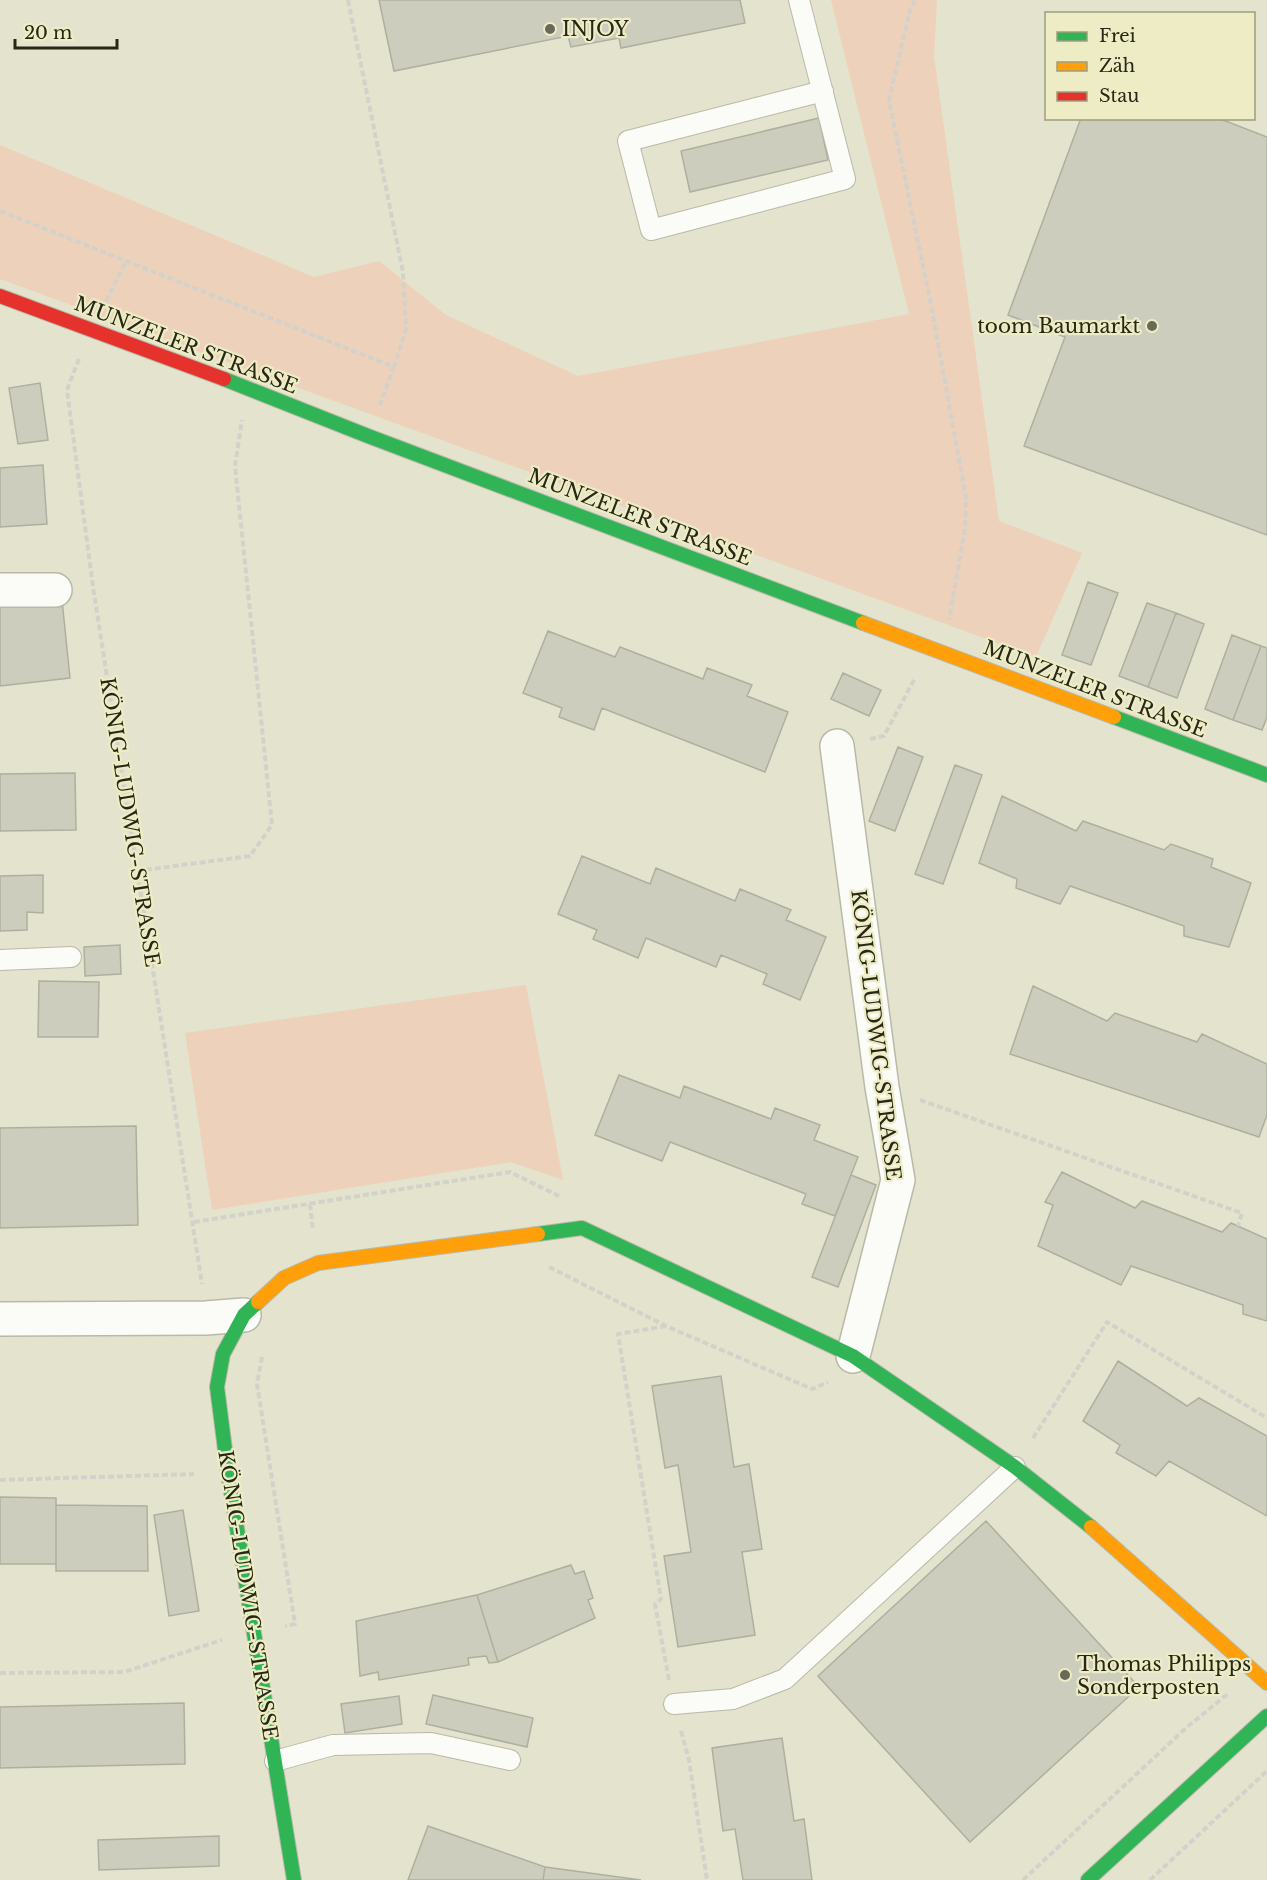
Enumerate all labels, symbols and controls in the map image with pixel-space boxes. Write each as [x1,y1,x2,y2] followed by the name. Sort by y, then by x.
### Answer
[15,12,117,50] scale bar
[1045,12,1255,120] legend
[562,17,629,41] place label: INJOY
[24,22,72,44] text: 20 m
[543,22,557,36] marker: INJOY
[1099,25,1136,47] text: Frei
[1099,55,1135,77] text: Zäh
[1099,85,1139,107] text: Stau
[71,291,301,399] street label: MUNZELER STRASSE
[977,314,1140,338] place label: toom Baumarkt
[1145,319,1159,333] marker: toom Baumarkt
[525,463,755,571] street label: MUNZELER STRASSE
[980,635,1210,743] street label: MUNZELER STRASSE
[95,675,166,969] street label: KÖNIG-LUDWIG-STRASSE
[846,888,907,1182] street label: KÖNIG-LUDWIG-STRASSE
[213,1448,284,1742] street label: KÖNIG-LUDWIG-STRASSE
[1077,1652,1251,1699] place label: Thomas Philipps Sonderposten
[1058,1668,1072,1682] marker: Thomas Philipps Sonderposten

